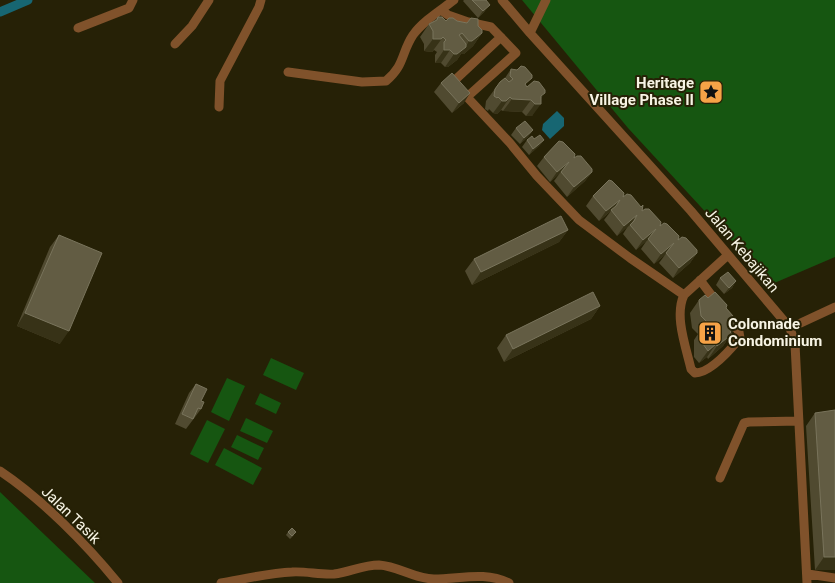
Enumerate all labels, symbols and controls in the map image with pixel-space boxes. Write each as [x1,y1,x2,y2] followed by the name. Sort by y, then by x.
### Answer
[589,74,694,109] place label: Heritage Village Phase II
[698,79,724,105] place icon: Heritage Village Phase II
[701,204,783,296] street label: Jalan Kebajikan
[728,315,822,350] place label: Colonnade Condominium
[697,320,723,346] building icon: Colonnade Condominium
[38,482,105,548] street label: Jalan Tasik

